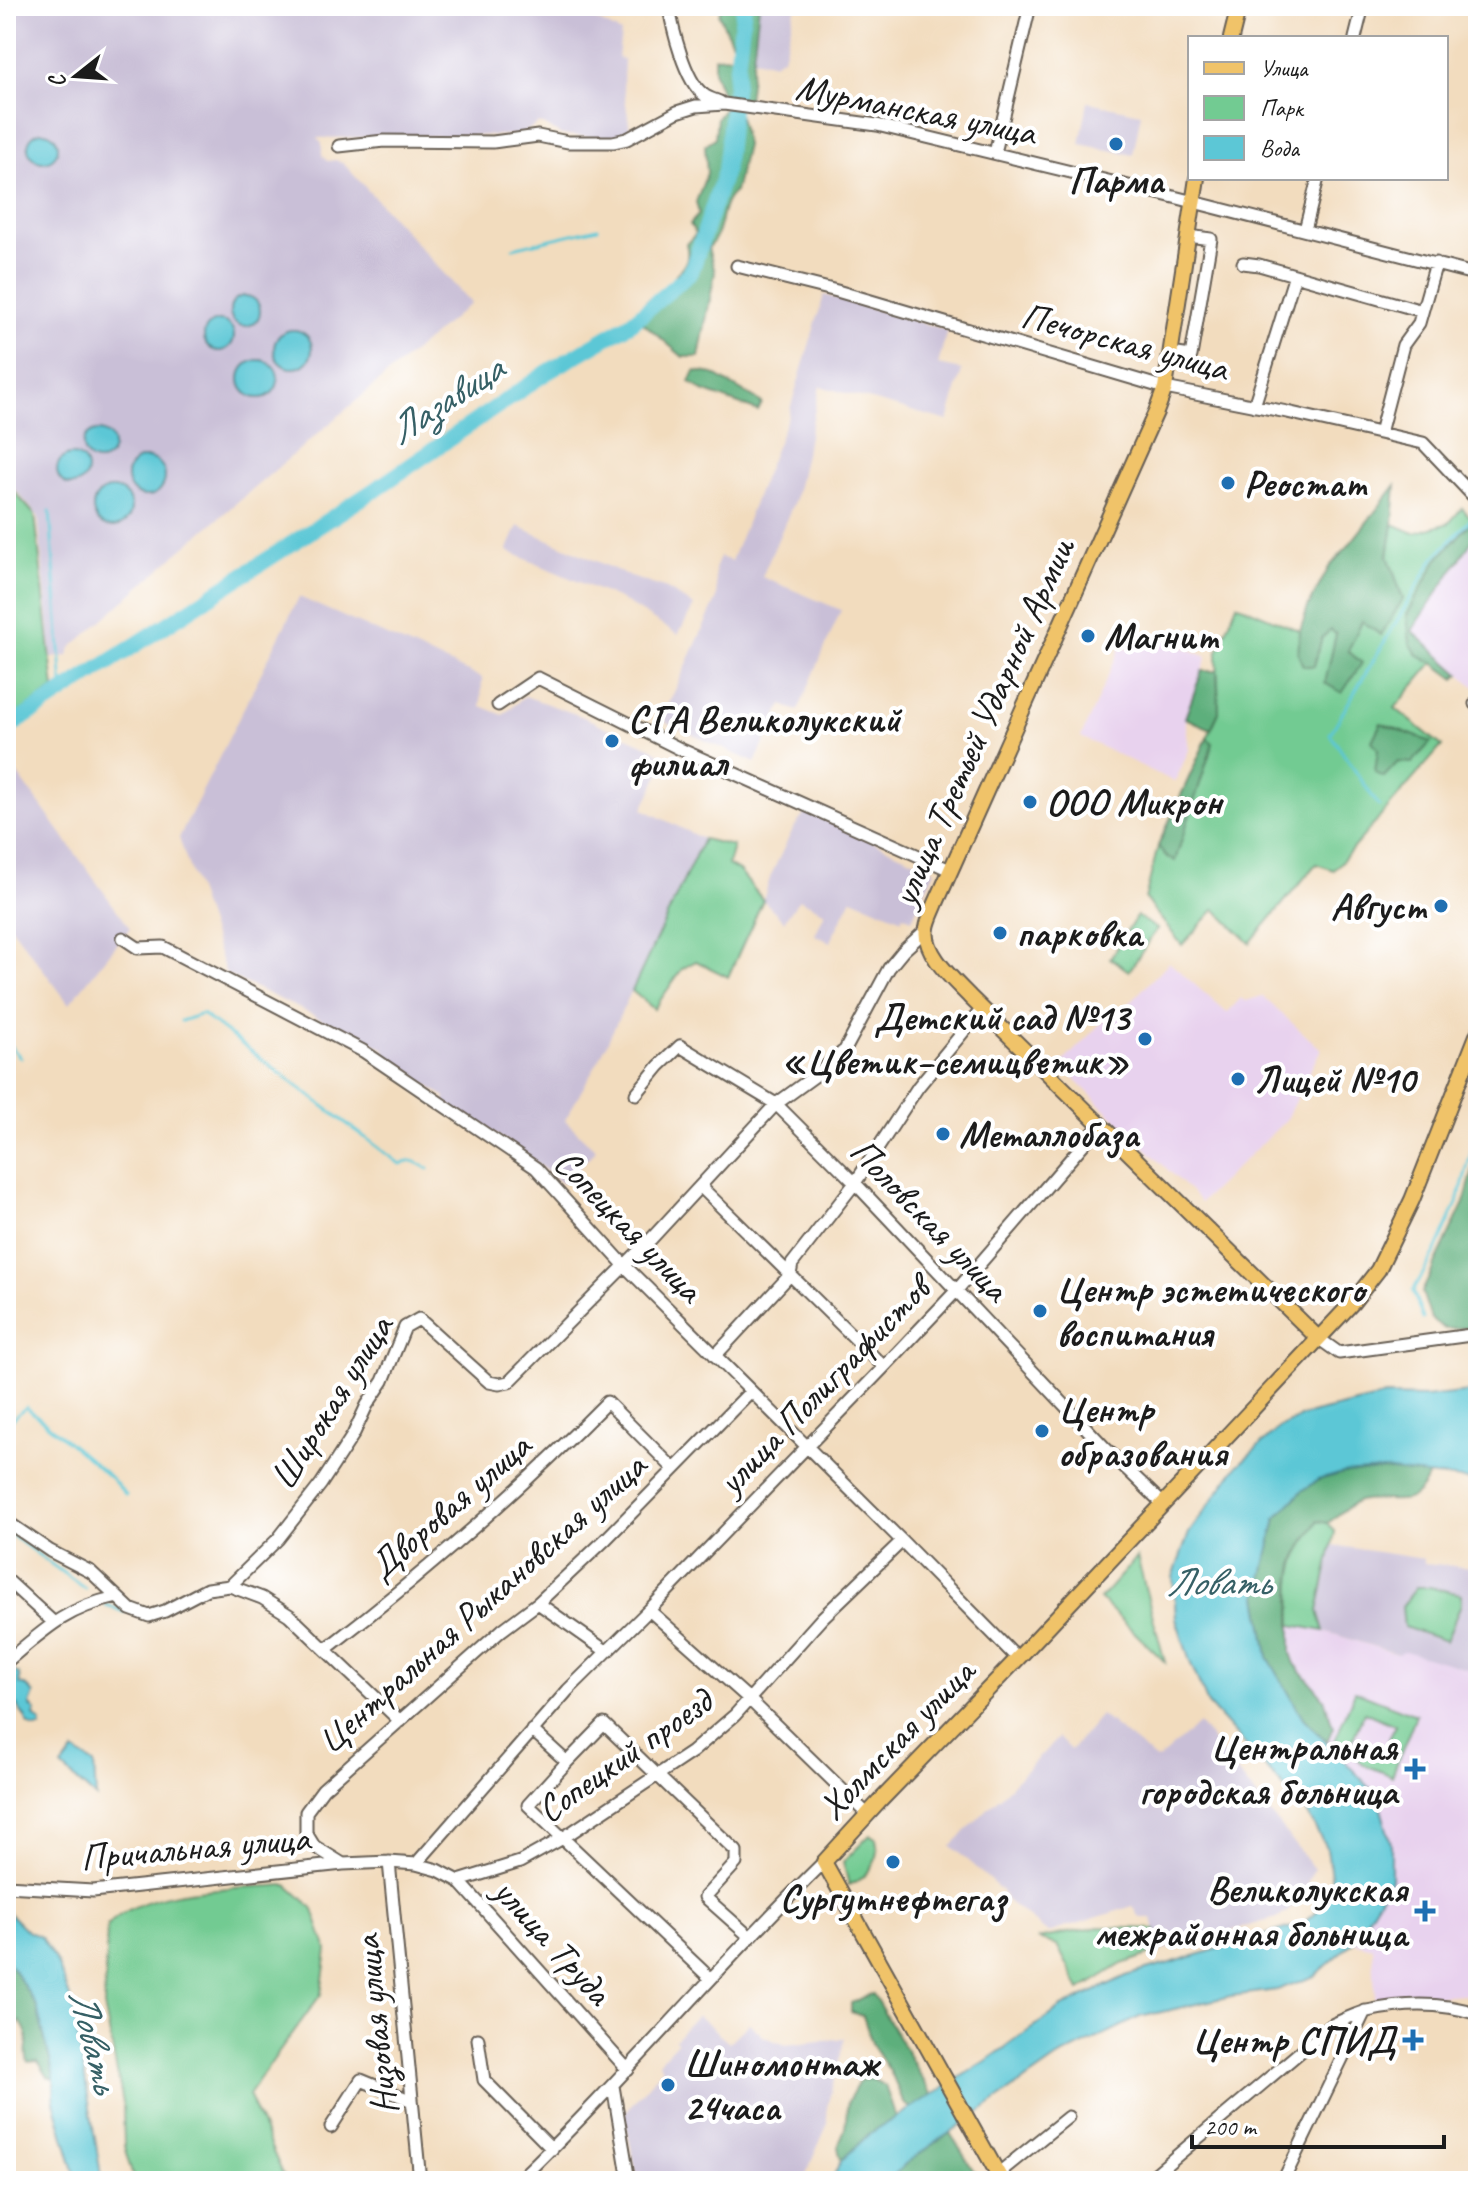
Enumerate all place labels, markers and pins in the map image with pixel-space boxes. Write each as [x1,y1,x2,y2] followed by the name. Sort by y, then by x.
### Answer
[1107,135,1125,153] marker: Парма
[1069,157,1166,204] place label: Парма
[1244,460,1368,507] place label: Реостат
[1219,474,1237,492] marker: Реостат
[1104,613,1220,660] place label: Магнит
[1079,627,1097,645] marker: Магнит
[628,696,903,787] place label: СГА Великолукский филиал
[603,732,621,750] marker: СГА Великолукский филиал
[1046,779,1224,826] place label: ООО Микрон
[1021,793,1039,811] marker: ООО Микрон
[1331,883,1428,930] place label: Август
[1432,897,1450,915] marker: Август
[1016,910,1145,957] place label: парковка
[991,924,1009,942] marker: парковка
[782,994,1133,1085] place label: Детский сад №13 «Цветик–семицветик»
[1136,1030,1154,1048] marker: Детский сад №13 «Цветик–семицветик»
[1254,1056,1418,1103] place label: Лицей №10
[1229,1070,1247,1088] marker: Лицей №10
[959,1111,1141,1159] place label: Металлобаза
[934,1125,952,1143] marker: Металлобаза
[1056,1266,1368,1357] place label: Центр эстетического воспитания
[1031,1302,1049,1320] marker: Центр эстетического воспитания
[1058,1386,1229,1477] place label: Центр образования
[1033,1422,1051,1440] marker: Центр образования
[1139,1724,1400,1815] place label: Центральная городская больница
[1404,1758,1426,1780] marker: Центральная городская больница
[884,1853,902,1871] marker: Сургутнефтегаз
[1094,1866,1410,1957] place label: Великолукская межрайонная больница
[780,1875,1009,1923] place label: Сургутнефтегаз
[1414,1900,1436,1922] marker: Великолукская межрайонная больница
[1192,2017,1399,2064] place label: Центр СПИД
[1402,2029,1424,2051] marker: Центр СПИД
[684,2040,882,2131] place label: Шиномонтаж 24часа
[659,2076,677,2094] marker: Шиномонтаж 24часа

